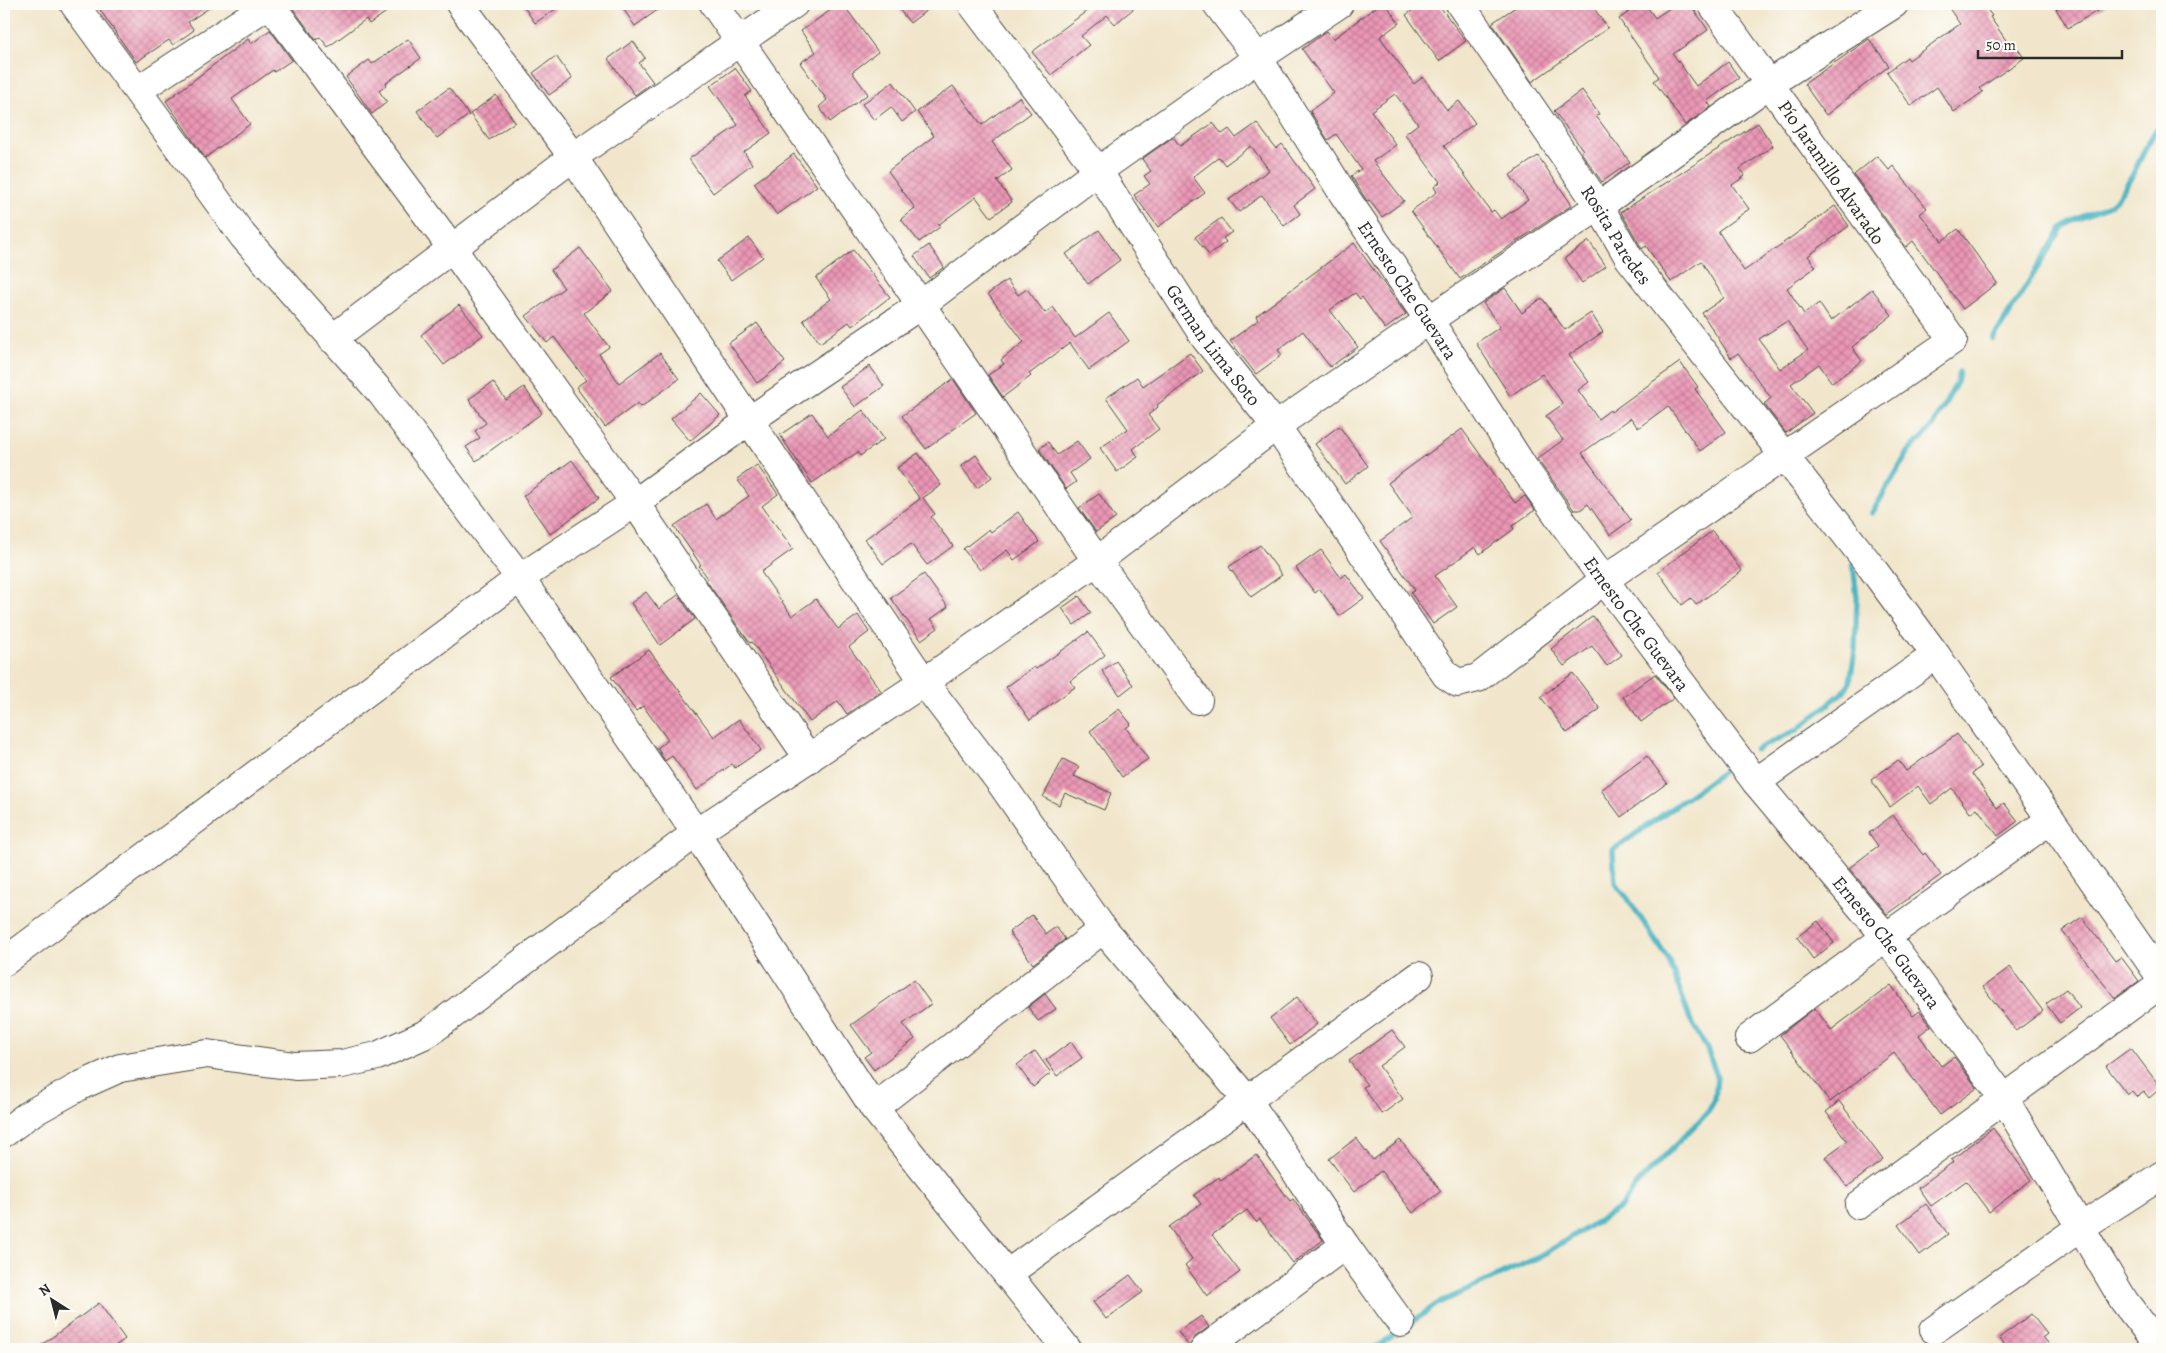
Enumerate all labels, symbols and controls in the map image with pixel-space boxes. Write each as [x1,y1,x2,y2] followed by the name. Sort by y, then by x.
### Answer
[1978,28,2122,60] scale bar
[1986,35,2016,55] text: 50 m
[1772,95,1891,250] street label: Pío Jaramillo Alvarado
[1574,180,1657,291] street label: Rosita Paredes
[1351,216,1463,365] street label: Ernesto Che Guevara
[1160,279,1267,411] street label: German Lima Soto
[1577,552,1695,697] street label: Ernesto Che Guevara
[1826,871,1946,1015] street label: Ernesto Che Guevara
[28,1276,78,1326] north arrow
[35,1279,54,1301] text: N

